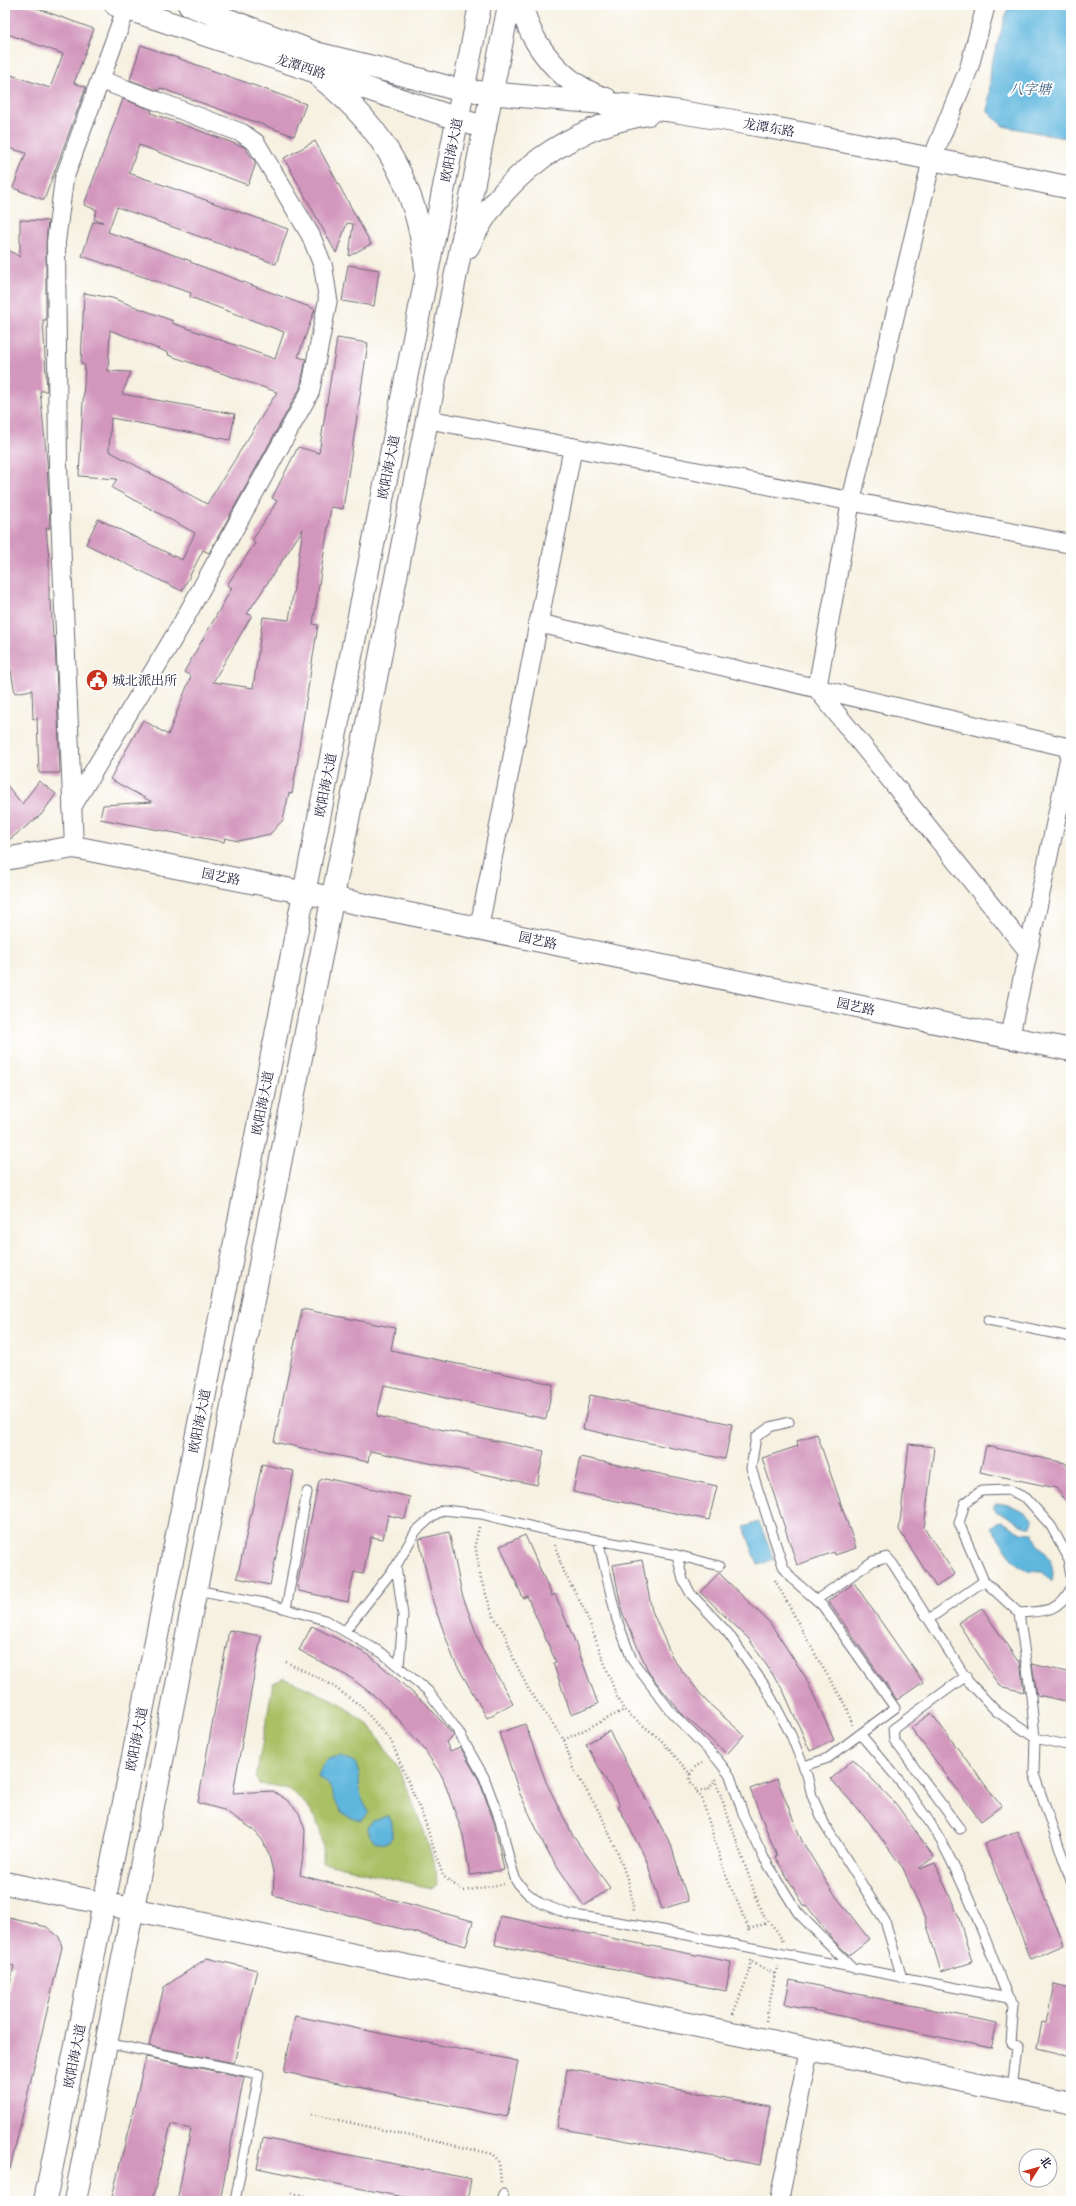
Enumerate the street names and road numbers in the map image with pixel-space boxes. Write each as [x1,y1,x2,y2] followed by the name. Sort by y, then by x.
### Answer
[273,50,328,84] street label: 龙潭西路
[742,115,796,141] street label: 龙潭东路
[437,117,467,184] street label: 欧阳海大道
[374,434,404,501] street label: 欧阳海大道
[311,752,341,819] street label: 欧阳海大道
[200,864,242,890] street label: 园艺路
[517,928,559,954] street label: 园艺路
[835,994,877,1020] street label: 园艺路
[248,1070,278,1137] street label: 欧阳海大道
[185,1388,215,1455] street label: 欧阳海大道
[122,1706,152,1773] street label: 欧阳海大道
[60,2023,90,2090] street label: 欧阳海大道

